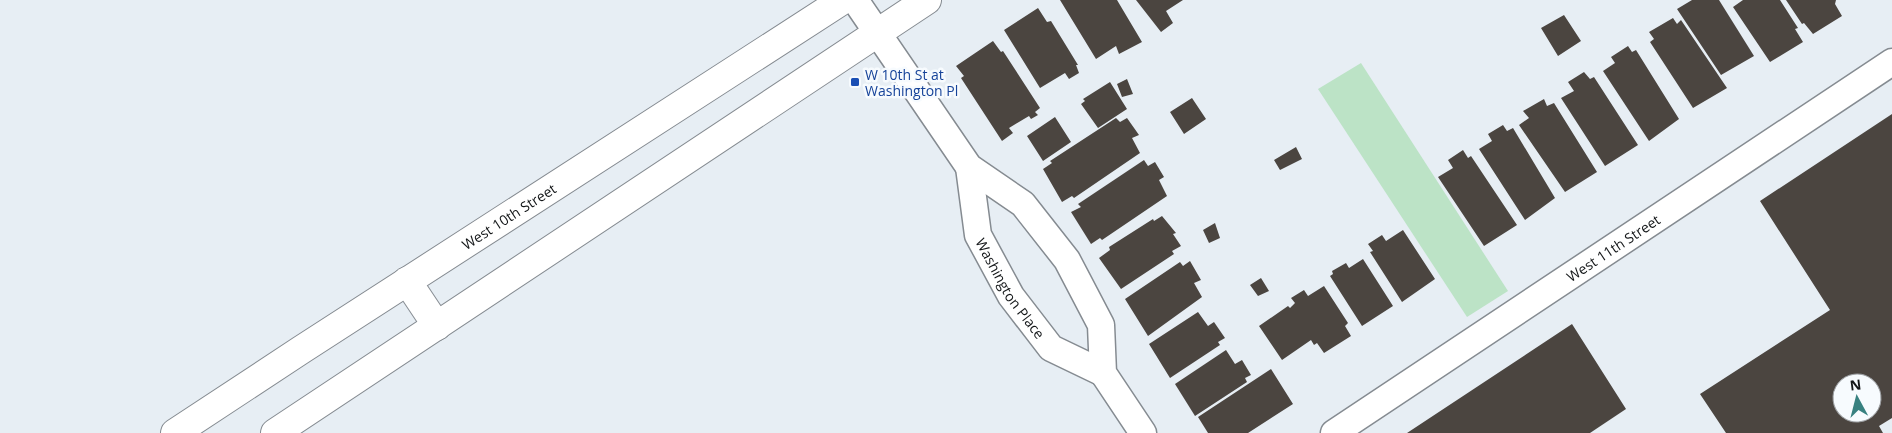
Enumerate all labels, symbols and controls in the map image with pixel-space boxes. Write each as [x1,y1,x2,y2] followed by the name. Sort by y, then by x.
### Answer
[865,65,958,100] place label: W 10th St at Washington Pl
[849,76,861,88] marker: W 10th St at Washington Pl
[458,179,559,253] street label: West 10th Street
[1563,210,1663,285] street label: West 11th Street
[972,234,1050,342] street label: Washington Place
[1832,373,1882,423] north arrow
[1849,374,1862,395] text: N

